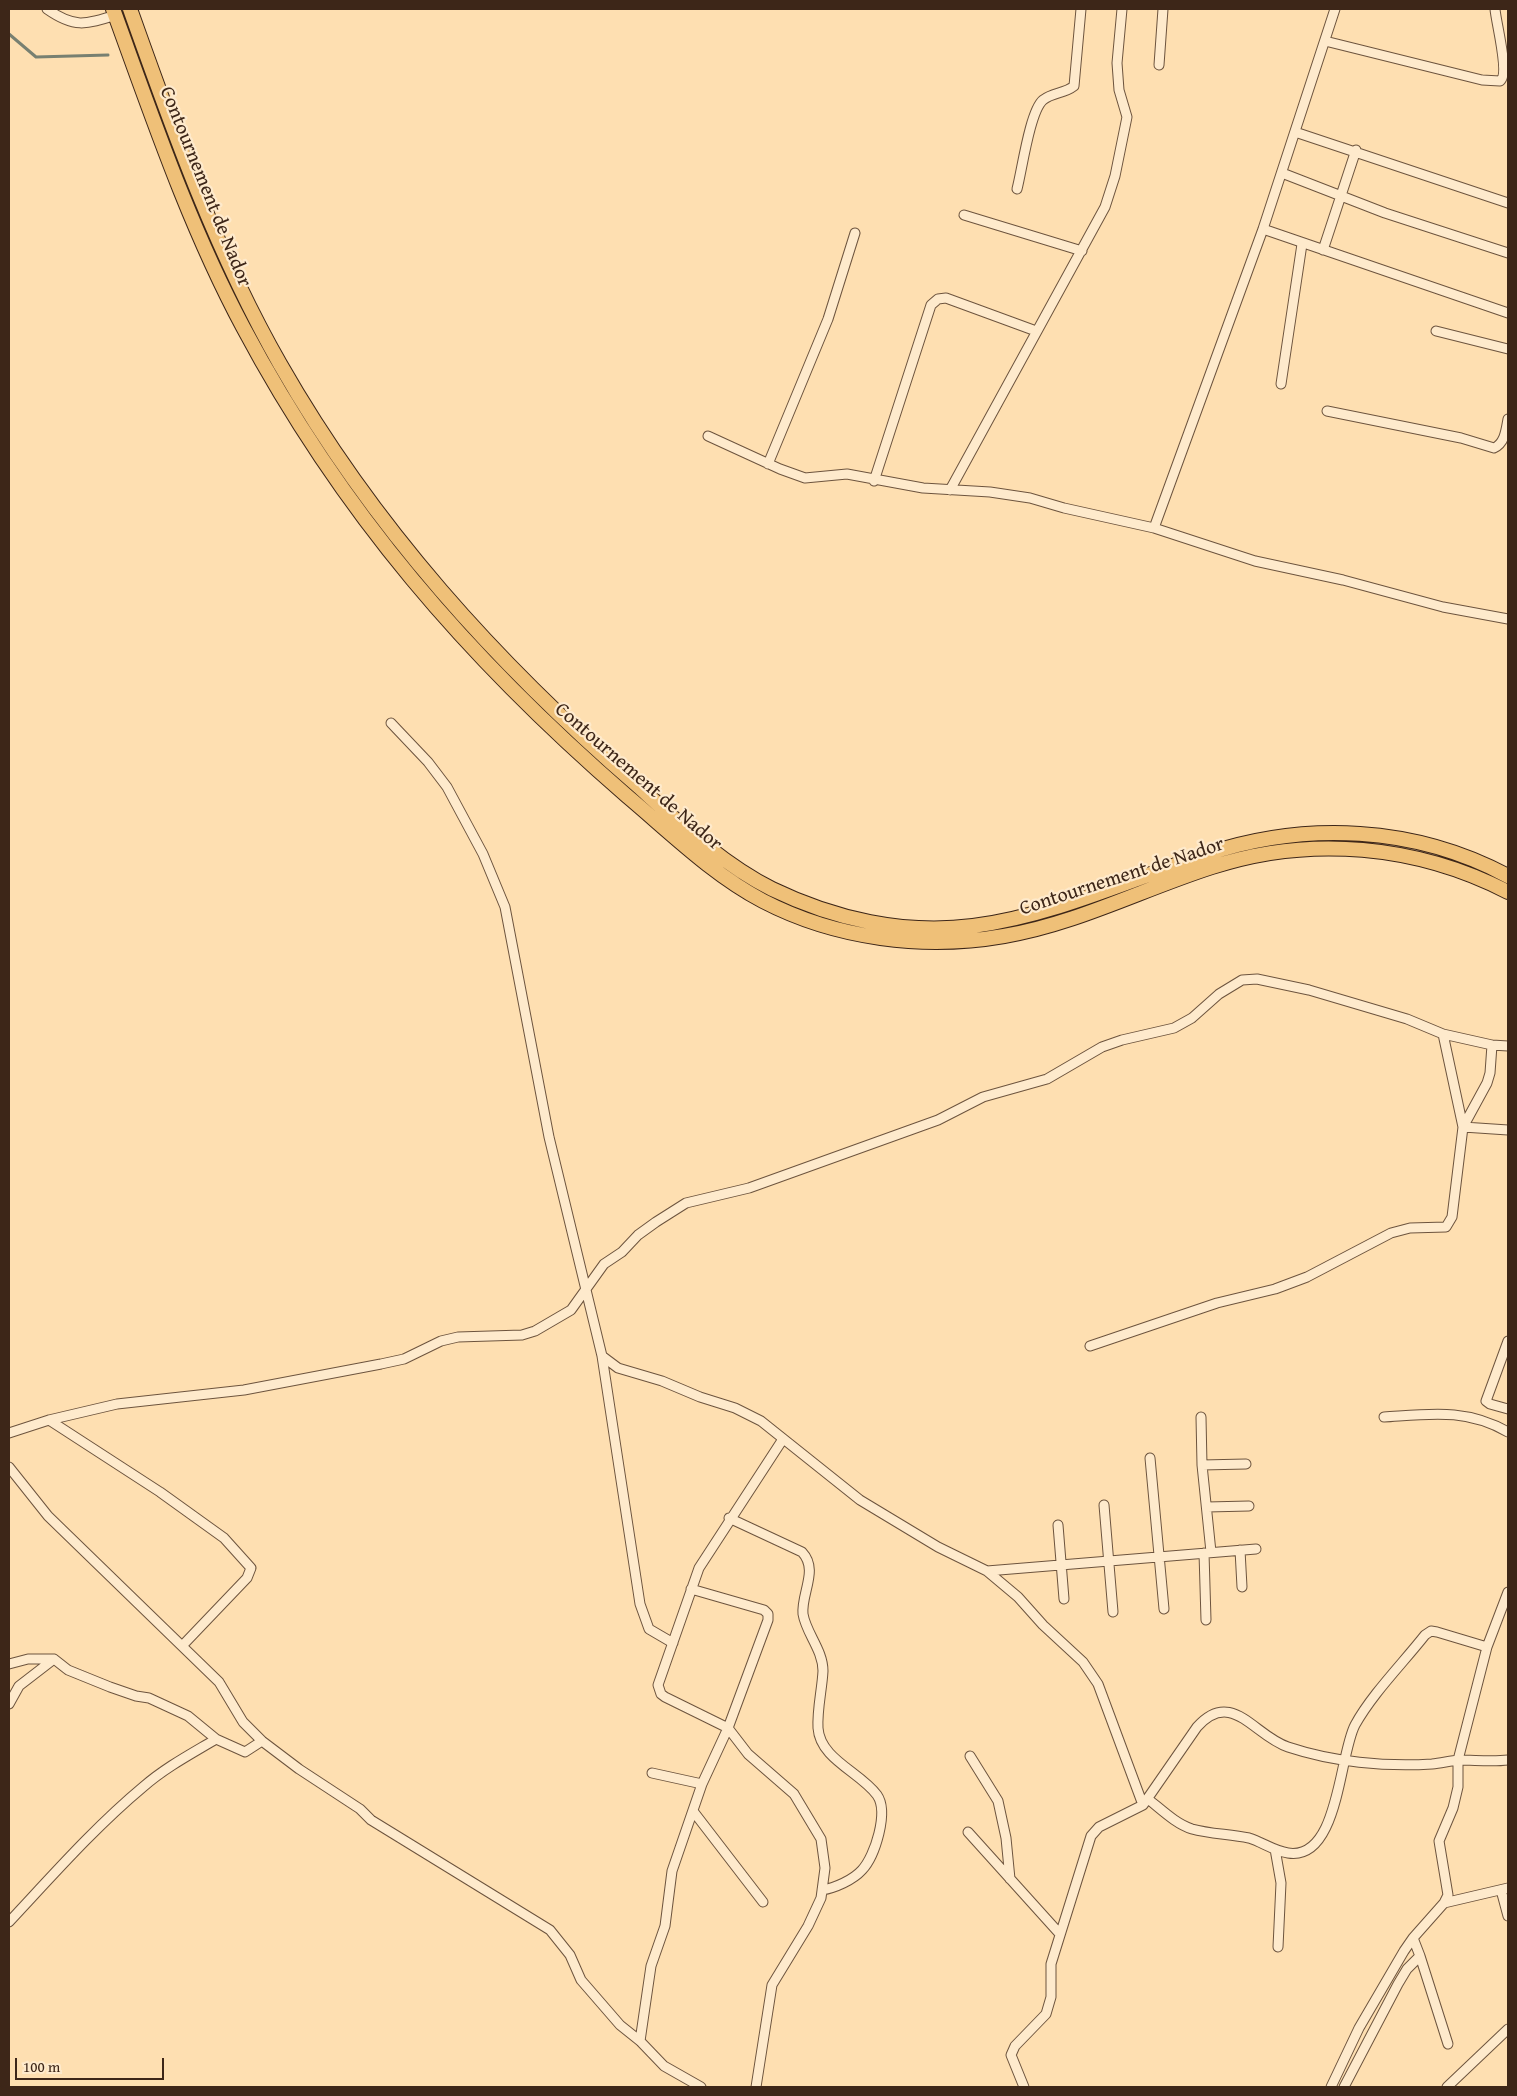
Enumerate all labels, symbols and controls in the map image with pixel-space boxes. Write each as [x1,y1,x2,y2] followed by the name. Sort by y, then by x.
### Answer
[154,83,256,291] street label: Contournement de Nador
[549,698,727,856] street label: Contournement de Nador
[1017,833,1227,921] street label: Contournement de Nador
[18,2048,166,2080] scale bar
[23,2056,60,2077] text: 100 m

